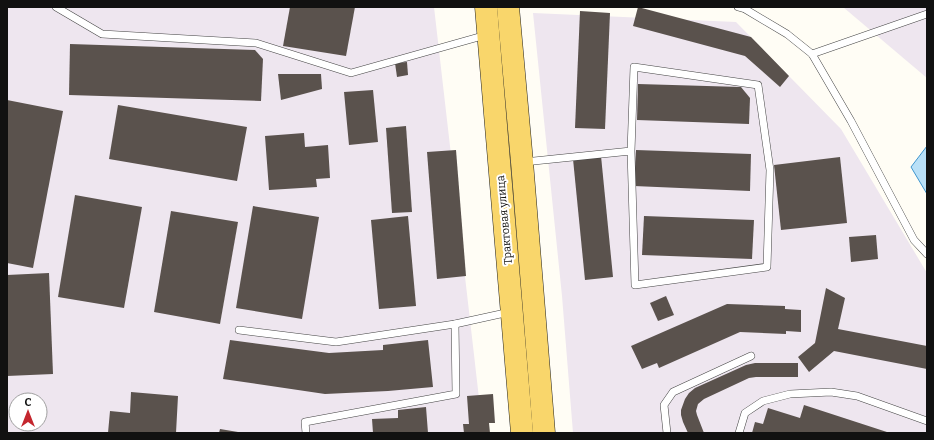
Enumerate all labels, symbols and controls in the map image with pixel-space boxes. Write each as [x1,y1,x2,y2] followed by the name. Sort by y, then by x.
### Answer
[494,175,515,265] street label: Трактовая улица
[8,392,48,432] north arrow
[25,396,32,409] text: С

